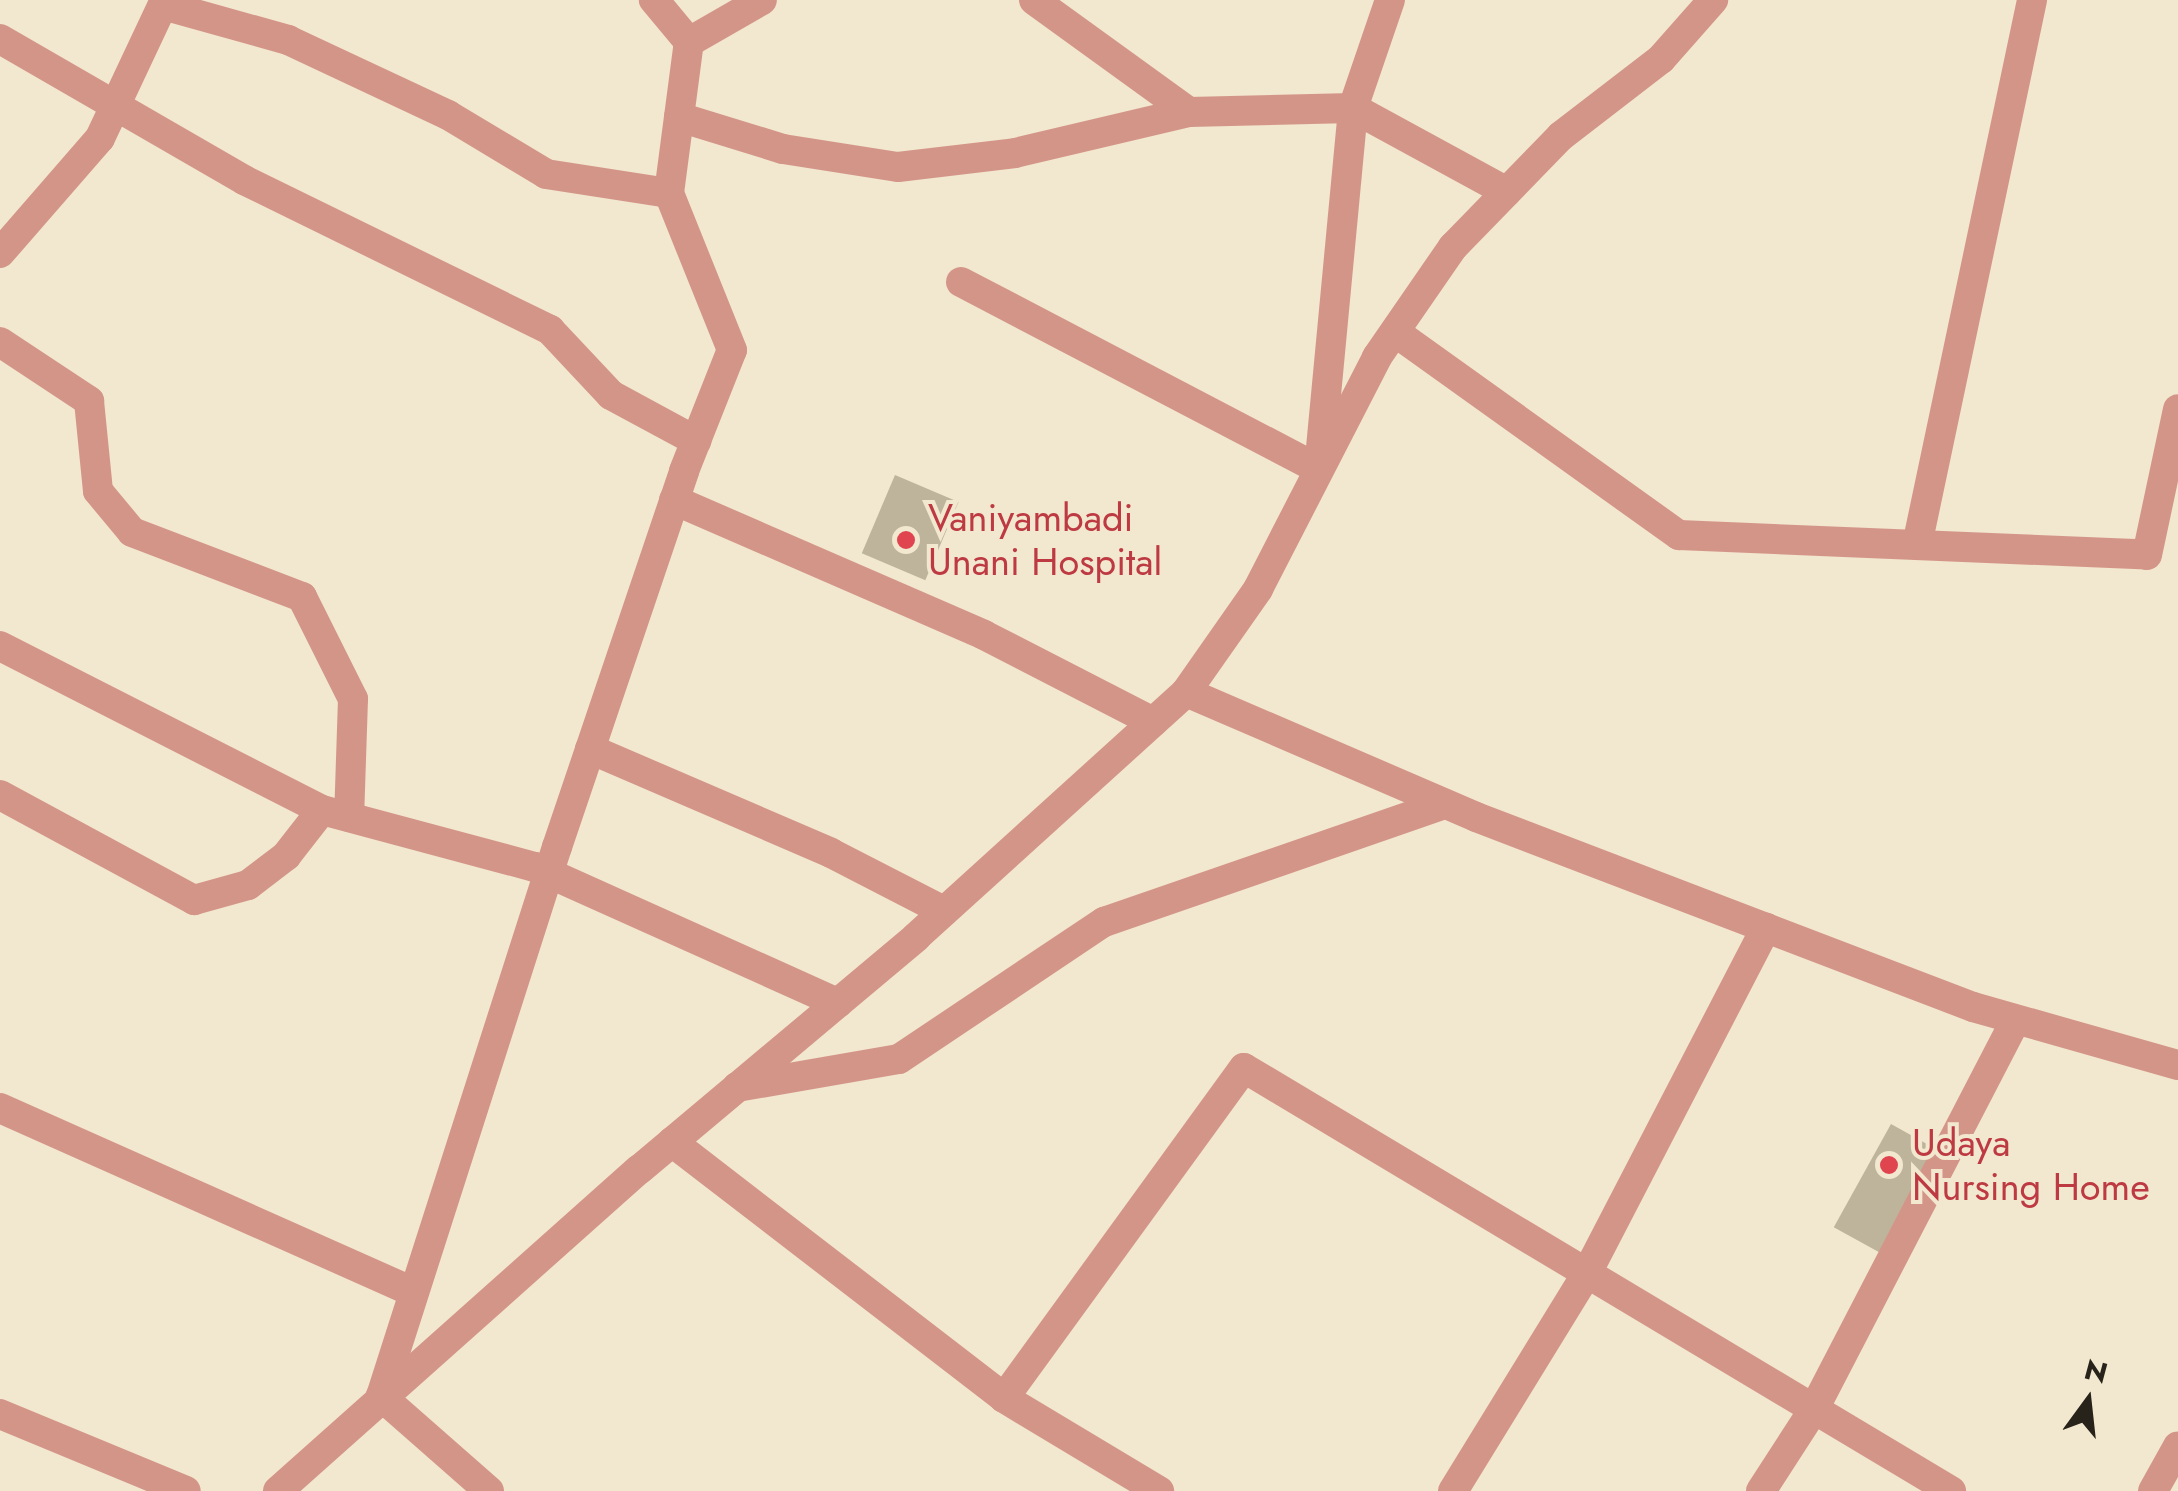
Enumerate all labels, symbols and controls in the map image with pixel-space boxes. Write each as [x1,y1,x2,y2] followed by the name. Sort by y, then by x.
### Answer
[928,495,1162,584] place label: Vaniyambadi Unani Hospital
[893,527,919,553] marker: Vaniyambadi Unani Hospital
[1912,1120,2150,1210] place label: Udaya Nursing Home
[1876,1152,1902,1178] marker: Udaya Nursing Home
[2080,1349,2112,1394] text: N
[2038,1351,2138,1451] north arrow

